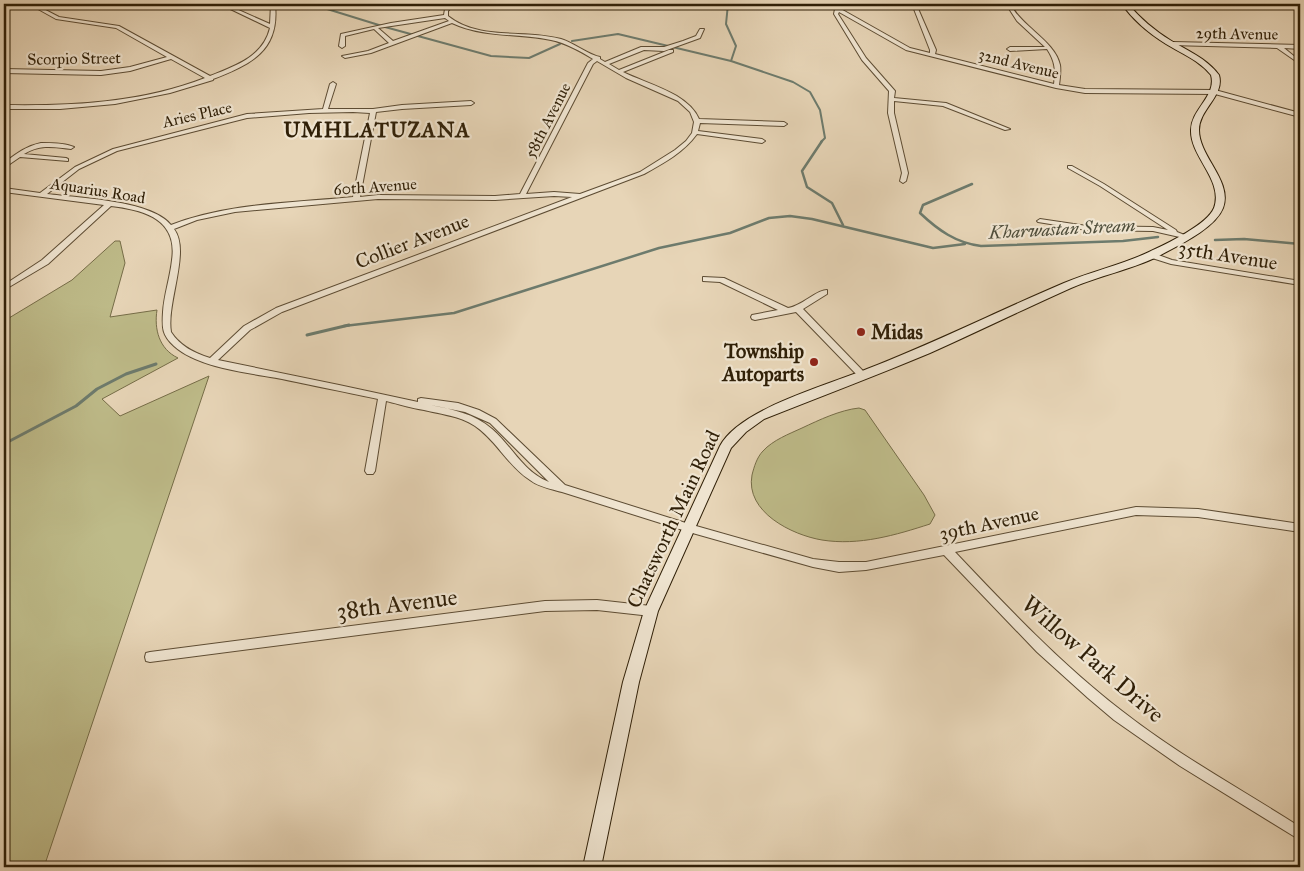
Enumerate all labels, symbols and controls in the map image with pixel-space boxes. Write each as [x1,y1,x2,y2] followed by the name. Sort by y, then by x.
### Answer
[1196,23,1279,44] street label: 29th Avenue
[977,44,1062,83] street label: 32nd Avenue
[27,48,121,69] street label: Scorpio Street
[520,79,575,161] street label: 58th Avenue
[160,97,234,132] street label: Aries Place
[283,117,471,143] district label: UMHLATUZANA
[48,173,147,208] street label: Aquarius Road
[333,174,418,199] street label: 60th Avenue
[352,208,472,274] street label: Collier Avenue
[987,214,1136,244] water label: Kharwastan Stream
[1177,235,1279,275] street label: 35th Avenue
[871,320,924,344] place label: Midas
[855,326,867,338] marker: Midas
[720,339,805,387] place label: Township Autoparts
[808,356,820,368] marker: Township Autoparts
[621,426,725,612] street label: Chatsworth Main Road
[937,501,1041,545] street label: 39th Avenue
[335,582,459,626] street label: 38th Avenue
[1015,589,1171,729] street label: Willow Park Drive

